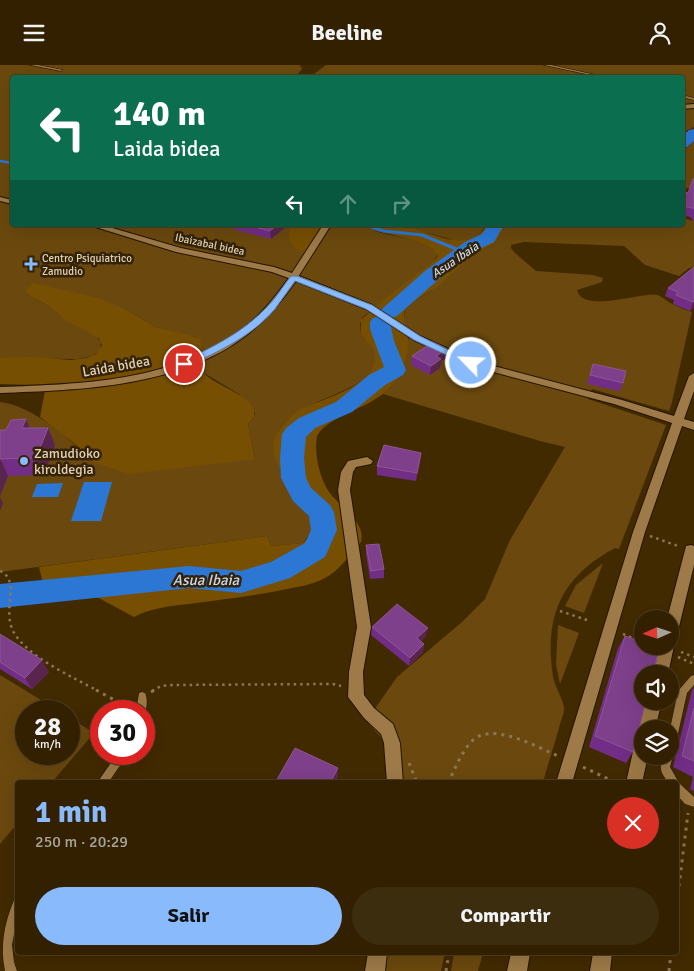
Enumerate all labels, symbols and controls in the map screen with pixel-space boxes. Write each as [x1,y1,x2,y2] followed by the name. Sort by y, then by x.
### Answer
[20,19,48,47] icon: menu
[311,19,383,46] text: Beeline
[646,19,674,47] icon: person
[113,92,206,135] text: 140 m
[30,95,95,160] icon: left
[113,135,220,162] text: Laida bidea
[281,190,309,218] icon: left
[334,190,362,218] icon: ahead
[387,190,415,218] icon: right
[174,231,246,258] street label: Ibaizabal bidea
[429,239,482,281] water label: Asua Ibaia
[42,252,132,278] place label: Centro Psiquiatrico Zamudio
[24,257,38,271] marker: Centro Psiquiatrico Zamudio
[444,336,496,388] position arrow
[163,343,205,385] pin
[170,350,198,378] icon: arrive
[81,352,151,381] street label: Laida bidea
[34,445,100,478] place label: Zamudioko kiroldegia
[18,455,30,467] marker: Zamudioko kiroldegia
[173,571,240,589] water label: Asua Ibaia
[634,610,679,655] north arrow
[634,610,679,765] map controls
[634,665,679,710] button: sound
[90,700,155,765] speed limit sign: 30
[34,711,61,742] text: 28
[634,720,679,765] button: layers
[34,737,61,752] text: km/h
[35,794,107,831] text: 1 min
[607,797,659,849] button: close
[35,832,128,852] text: 250 m · 20:29
[35,887,342,945] button: Salir
[352,887,659,945] button: Compartir

